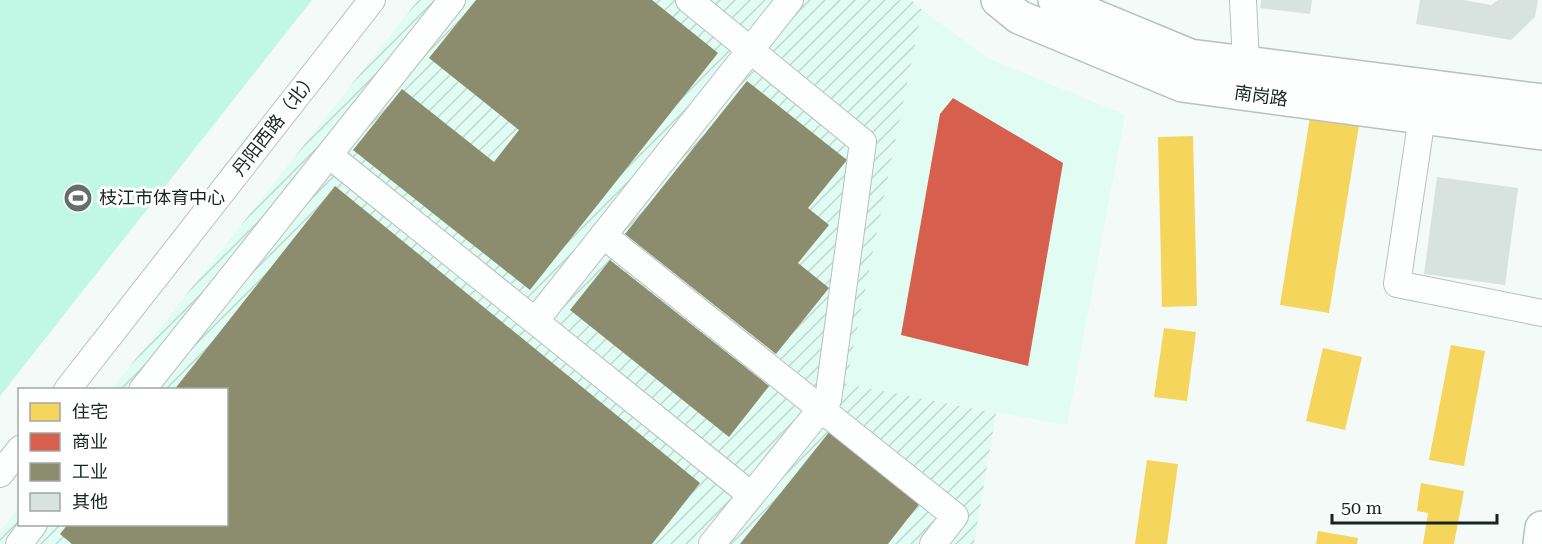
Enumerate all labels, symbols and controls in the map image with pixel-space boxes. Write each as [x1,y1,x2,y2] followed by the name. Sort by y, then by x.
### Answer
[228,68,322,180] street label: 丹阳西路（北）
[1233,81,1289,110] street label: 南岗路
[62,182,94,214] sports icon: 枝江市体育中心
[99,187,225,208] place label: 枝江市体育中心
[18,388,228,526] legend
[72,401,108,422] text: 住宅
[72,431,108,452] text: 商业
[72,461,108,482] text: 工业
[1332,487,1497,525] scale bar
[72,491,108,512] text: 其他
[1341,497,1382,518] text: 50 m

